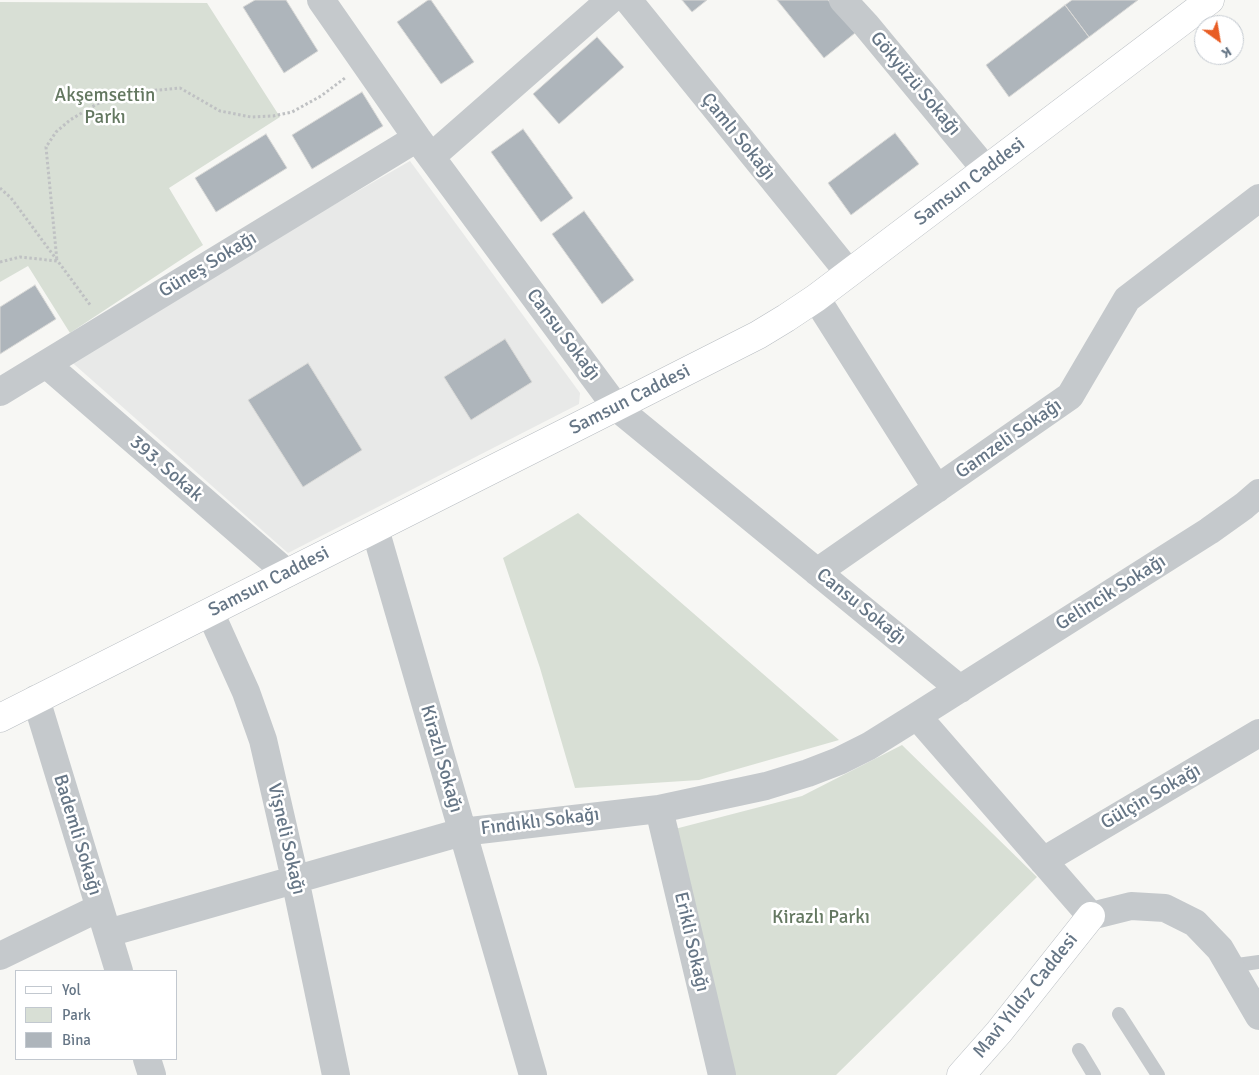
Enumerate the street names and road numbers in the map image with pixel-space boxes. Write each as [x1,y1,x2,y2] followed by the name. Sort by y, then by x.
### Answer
[865,27,965,141] street label: Gökyüzü Sokağı
[696,89,780,185] street label: Çamlı Sokağı
[910,133,1030,231] street label: Samsun Caddesi
[155,227,261,303] street label: Güneş Sokağı
[521,285,605,385] street label: Cansu Sokağı
[566,360,694,440] street label: Samsun Caddesi
[952,394,1066,484] street label: Gamzeli Sokağı
[125,431,207,507] street label: 393. Sokak
[205,542,333,622] street label: Samsun Caddesi
[1052,550,1170,636] street label: Gelincik Sokağı
[811,564,911,650] street label: Cansu Sokağı
[415,703,467,815] street label: Kirazlı Sokağı
[1097,759,1205,835] street label: Gülçin Sokağı
[48,772,106,898] street label: Bademli Sokağı
[262,781,310,897] street label: Vişneli Sokağı
[479,803,601,841] street label: Fındıklı Sokağı
[668,890,714,994] street label: Erikli Sokağı
[969,929,1083,1063] street label: Mavi Yıldız Caddesi

